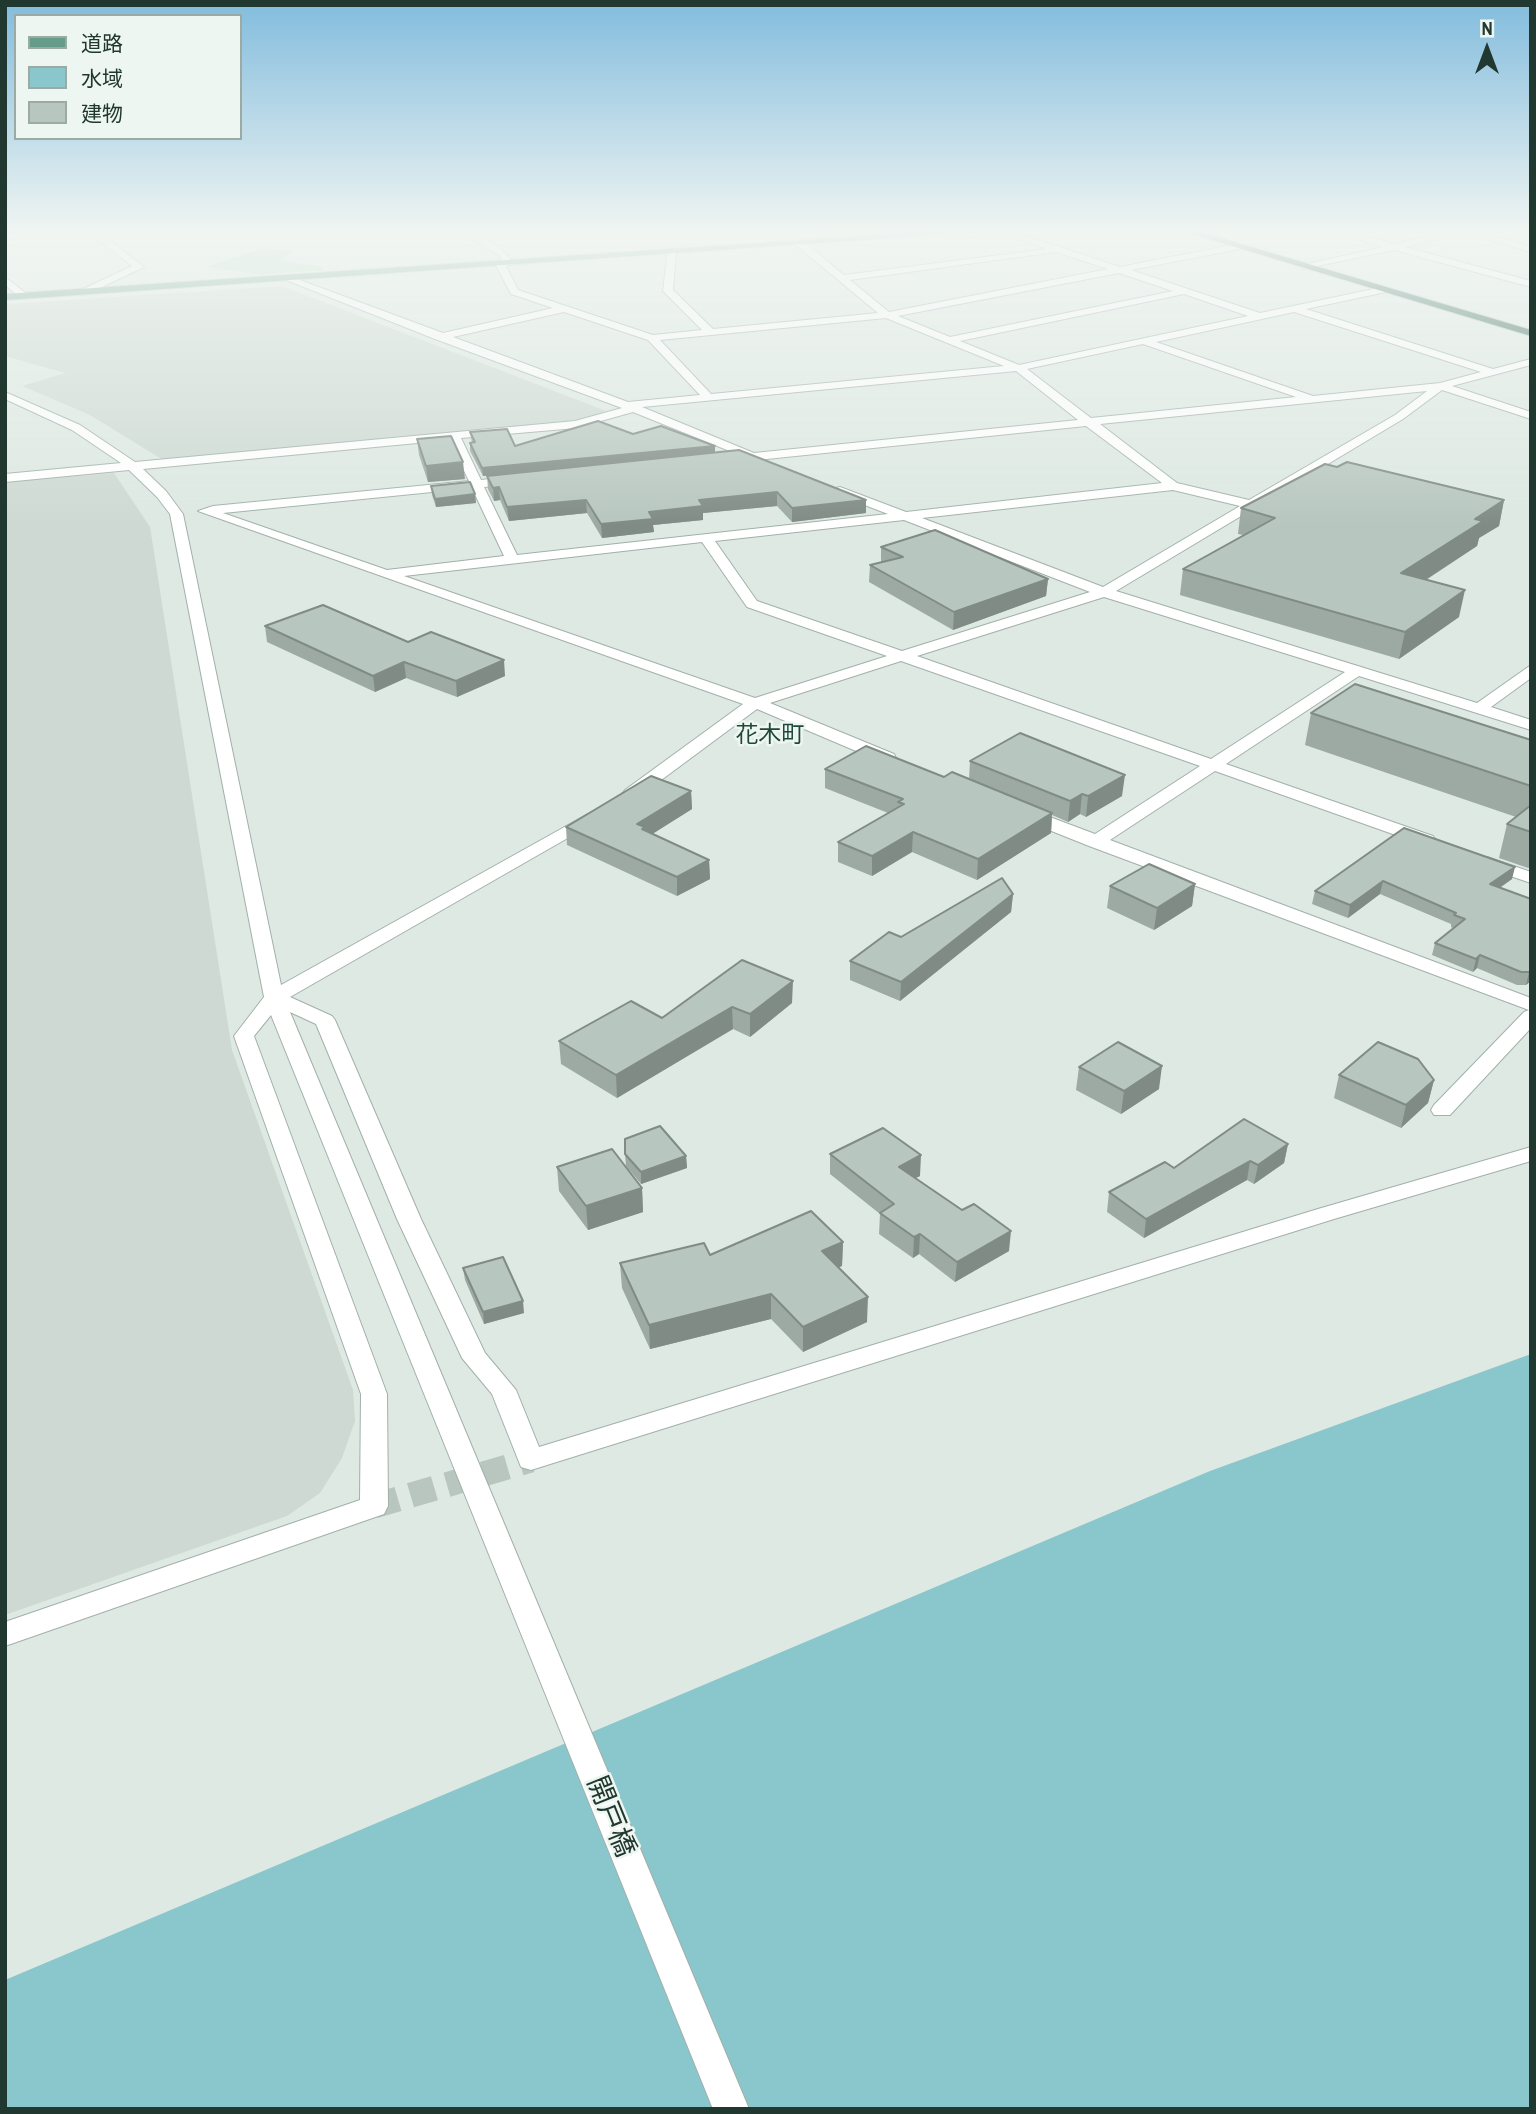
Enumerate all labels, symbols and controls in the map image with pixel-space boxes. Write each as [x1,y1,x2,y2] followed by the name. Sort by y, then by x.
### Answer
[14,14,242,140] legend
[1452,14,1522,84] north arrow
[1481,15,1493,41] text: N
[81,29,123,58] text: 道路
[81,64,123,93] text: 水域
[81,99,123,128] text: 建物
[736,722,804,750] district label: 花木町
[579,1772,641,1862] street label: 開戸橋

